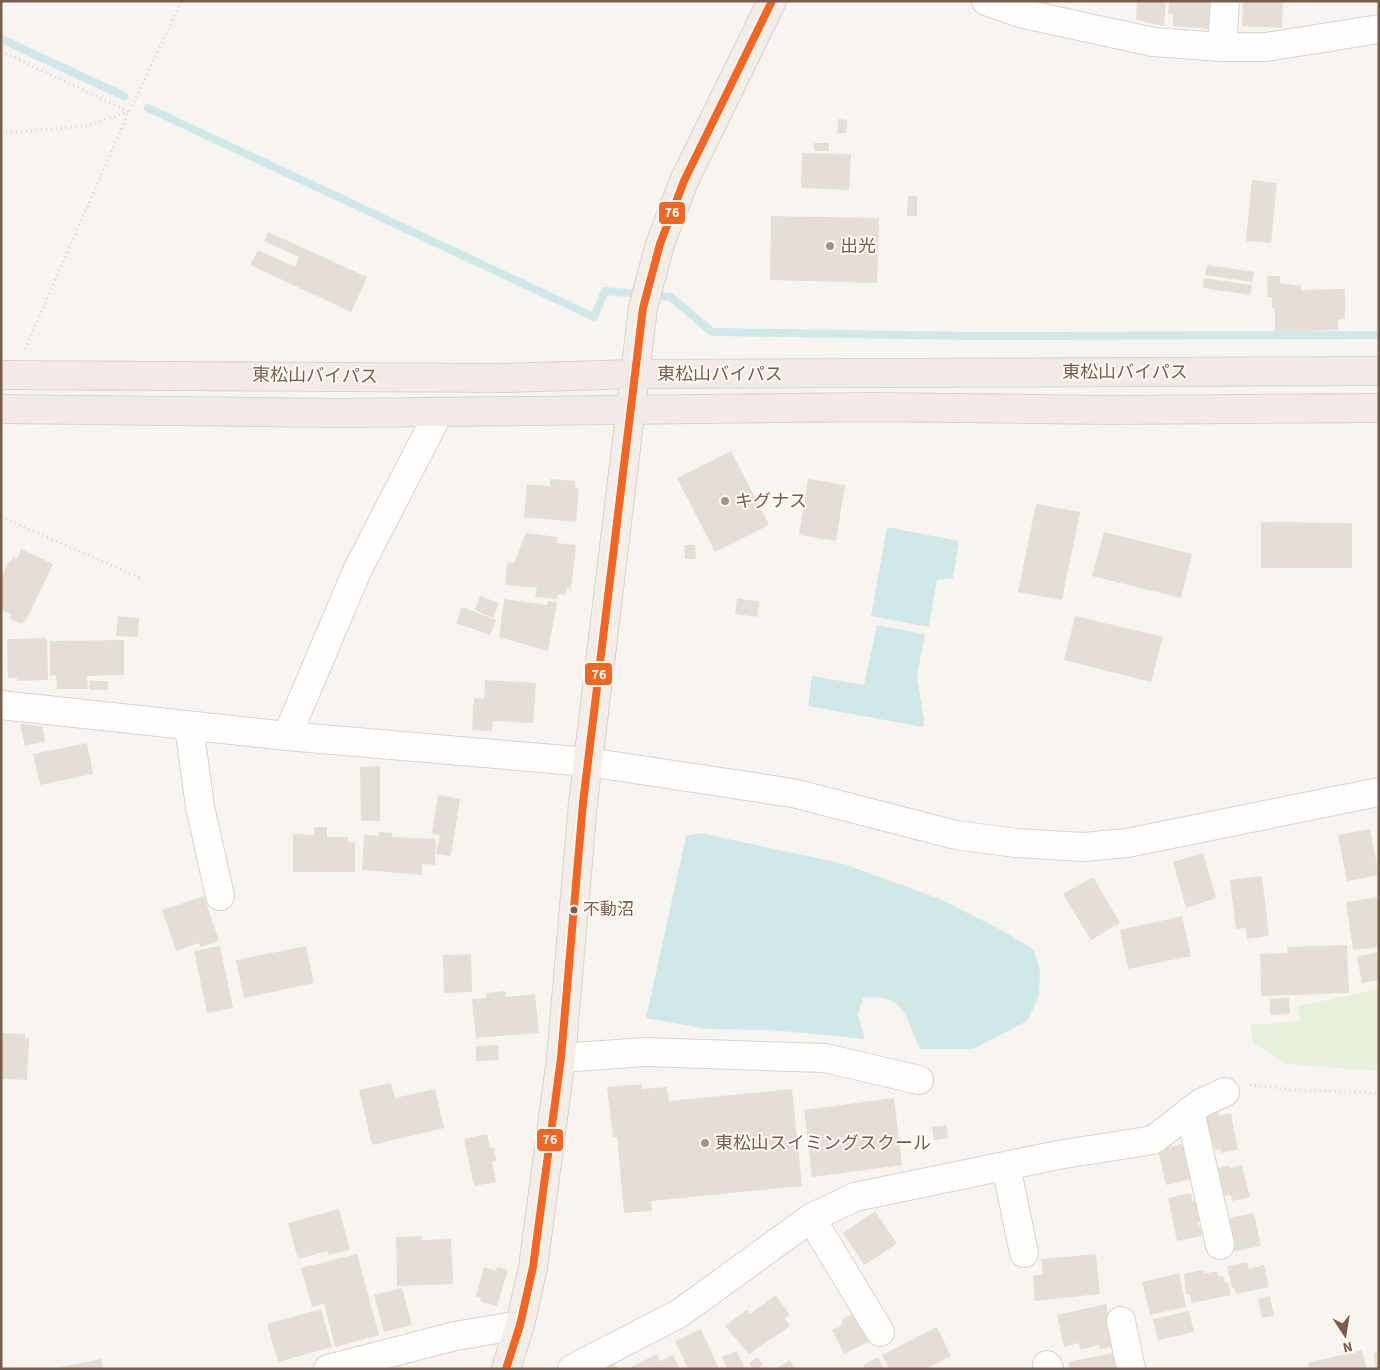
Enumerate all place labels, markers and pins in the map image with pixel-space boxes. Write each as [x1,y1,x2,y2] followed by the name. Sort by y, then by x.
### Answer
[840,234,876,259] place label: 出光
[824,240,836,252] marker: 出光
[735,489,807,514] place label: キグナス
[719,495,731,507] marker: キグナス
[583,898,634,922] place label: 不動沼
[569,905,579,915] marker: 不動沼
[715,1131,931,1156] place label: 東松山スイミングスクール
[699,1137,711,1149] marker: 東松山スイミングスクール

